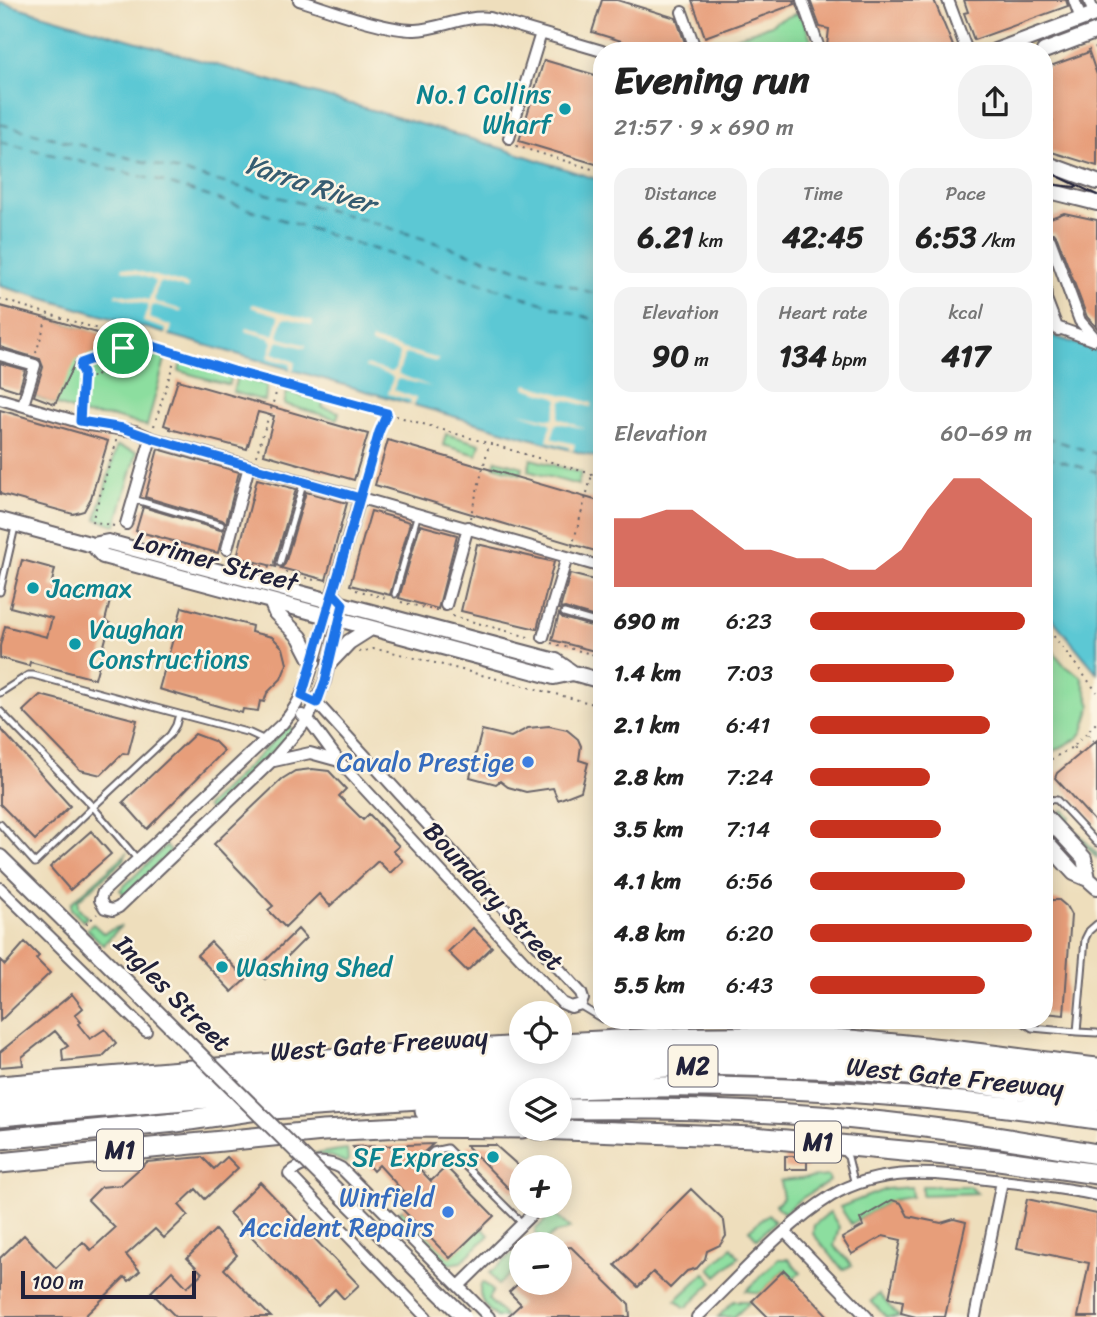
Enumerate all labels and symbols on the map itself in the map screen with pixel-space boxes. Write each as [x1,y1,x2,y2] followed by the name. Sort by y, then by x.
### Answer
[417,71,554,147] place label: No.1 Collins Wharf
[557,101,573,117] marker: No.1 Collins Wharf
[239,140,387,230] water label: Yarra River
[93,318,153,378] pin
[129,517,305,605] street label: Lorimer Street
[46,565,132,611] place label: Jacmax
[25,580,41,596] marker: Jacmax
[89,606,249,682] place label: Vaughan Constructions
[67,636,83,652] marker: Vaughan Constructions
[337,739,514,785] place label: Cavalo Prestige
[520,754,536,770] marker: Cavalo Prestige
[412,810,576,982] street label: Boundary Street
[102,922,243,1063] street label: Ingles Street
[236,944,394,990] place label: Washing Shed
[214,959,230,975] marker: Washing Shed
[268,1013,490,1075] street label: West Gate Freeway
[844,1043,1067,1111] street label: West Gate Freeway
[668,1046,718,1086] road number: M2
[795,1122,841,1162] road number: M1
[97,1130,143,1170] road number: M1
[352,1134,479,1180] place label: SF Express
[485,1149,501,1165] marker: SF Express
[239,1174,436,1250] place label: Winfield Accident Repairs
[440,1204,456,1220] marker: Winfield Accident Repairs
[21,1268,196,1300] scale bar

